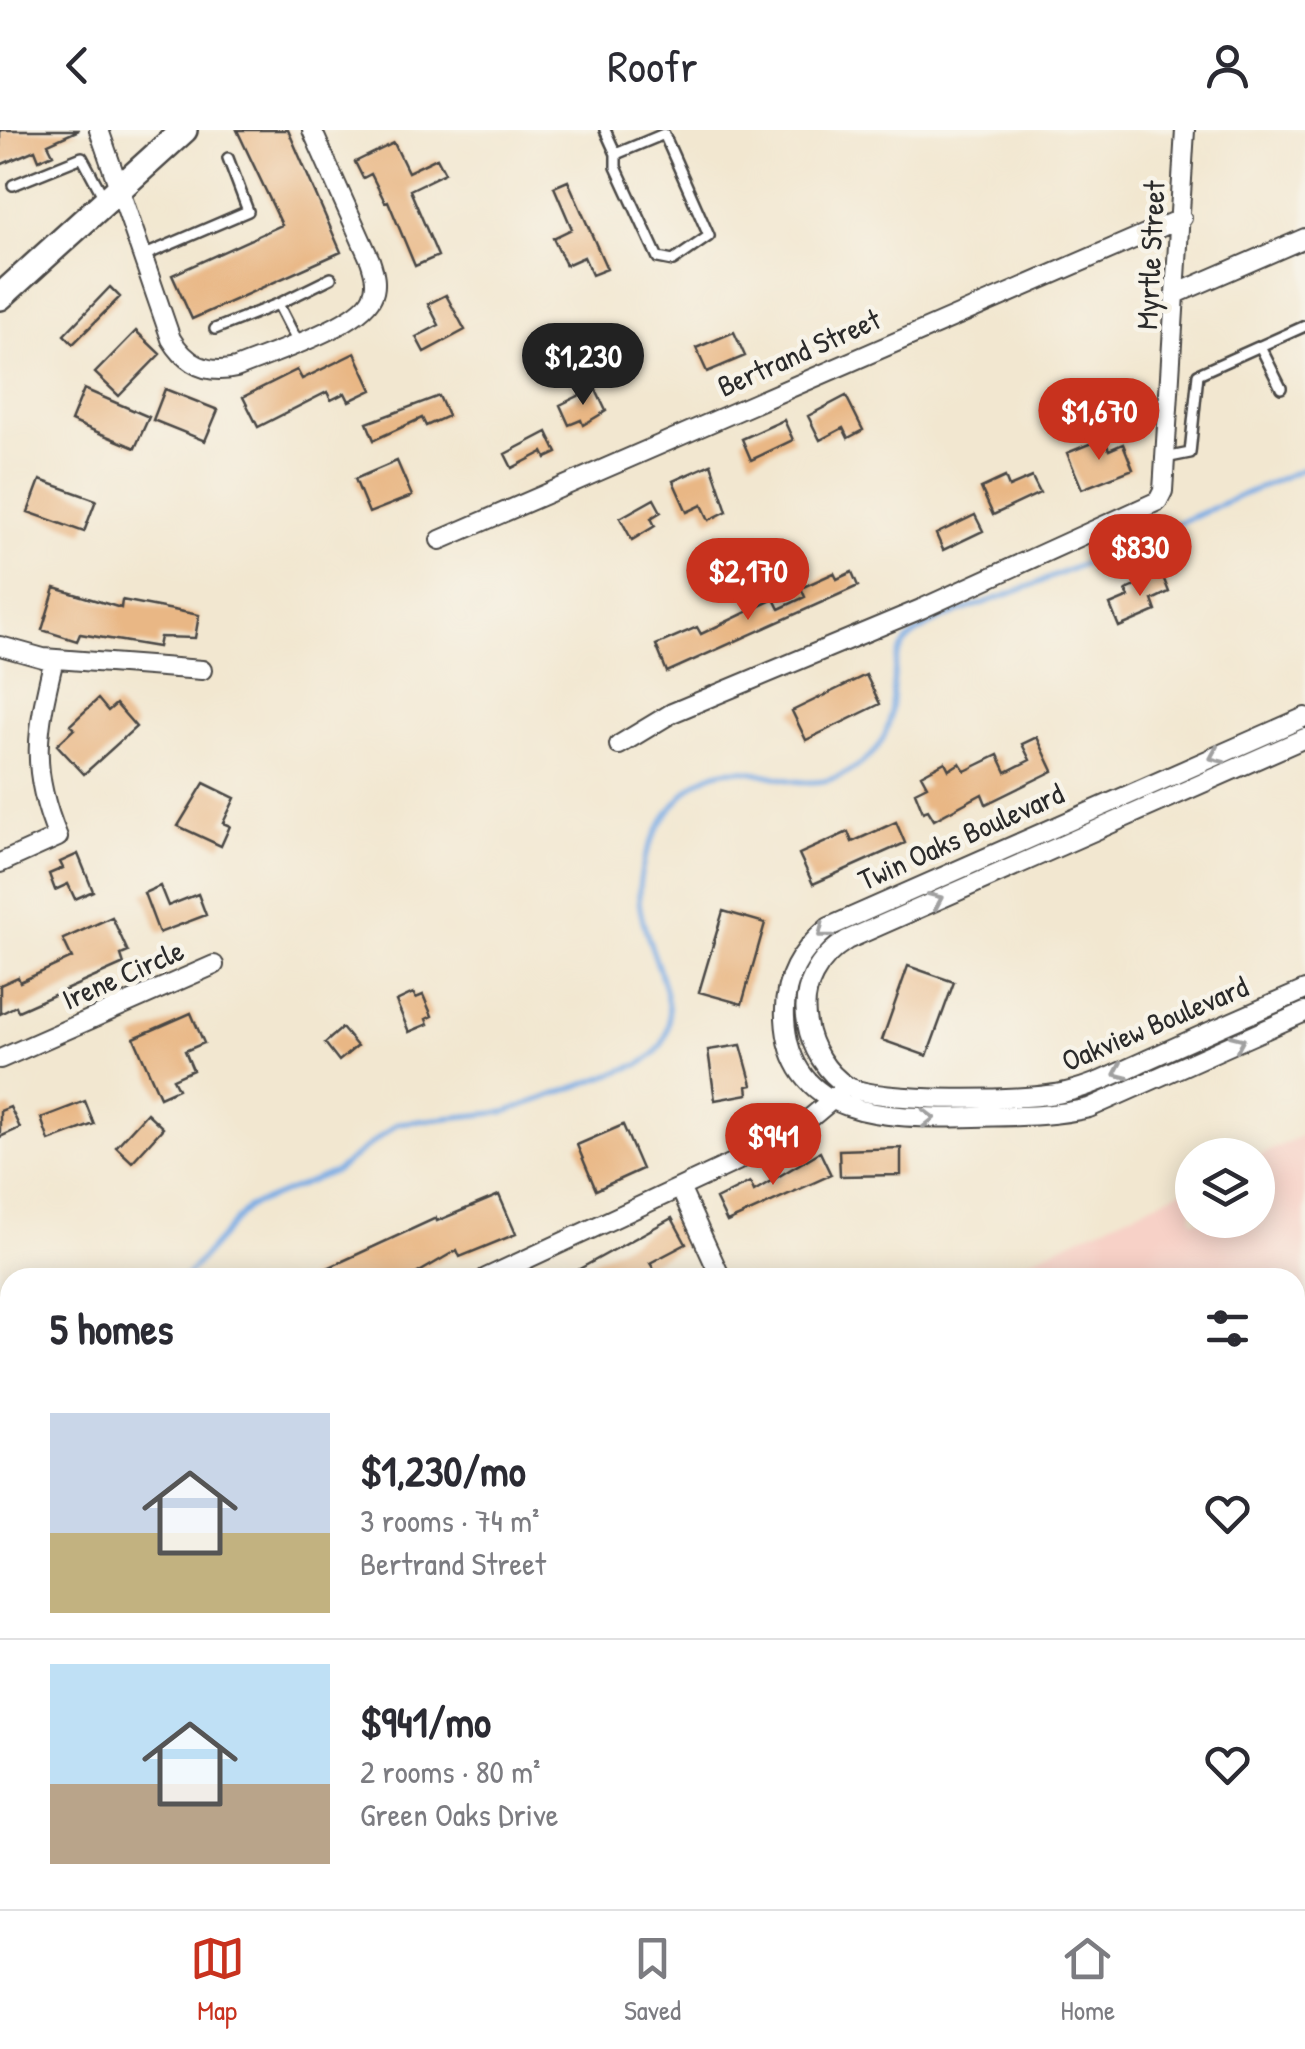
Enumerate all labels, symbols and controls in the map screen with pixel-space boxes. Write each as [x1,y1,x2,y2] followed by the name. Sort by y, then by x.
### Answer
[607,35,698,96] text: Roofr
[50,38,105,93] icon: back
[1200,38,1255,93] icon: person
[1126,179,1174,330] street label: Myrtle Street
[711,298,887,406] street label: Bertrand Street
[502,323,664,408] pin: $1,230
[544,334,622,377] text: $1,230
[1018,378,1180,463] pin: $1,670
[1060,389,1138,432] text: $1,670
[1081,514,1199,599] pin: $830
[1111,525,1169,568] text: $830
[667,538,829,623] pin: $2,170
[708,549,788,592] text: $2,170
[1208,744,1226,764] one-way arrow
[852,773,1070,899] street label: Twin Oaks Boulevard
[926,892,944,912] one-way arrow
[817,921,835,938] one-way arrow
[55,930,190,1019] street label: Irene Circle
[1055,966,1254,1080] street label: Oakview Boulevard
[1228,1034,1246,1054] one-way arrow
[1112,1060,1130,1080] one-way arrow
[714,1103,832,1188] pin: $941
[920,1107,936,1128] one-way arrow
[747,1114,799,1157] text: $941
[1175,1138,1275,1238] map controls
[1175,1138,1275,1238] button: layers
[50,1300,173,1357] text: 5 homes
[1200,1301,1255,1356] icon: filters
[360,1442,526,1499] text: $1,230/mo
[130,1453,250,1573] icon: home
[1200,1486,1255,1541] icon: heart
[360,1499,539,1542] text: 3 rooms · 74 m²
[360,1542,546,1585] text: Bertrand Street
[360,1693,491,1750] text: $941/mo
[130,1704,250,1824] icon: home
[1200,1737,1255,1792] icon: heart
[360,1750,540,1793] text: 2 rooms · 80 m²
[360,1793,559,1836] text: Green Oaks Drive
[190,1931,245,2029] tab: Map
[624,1931,681,2029] tab: Saved
[1060,1931,1115,2029] tab: Home

